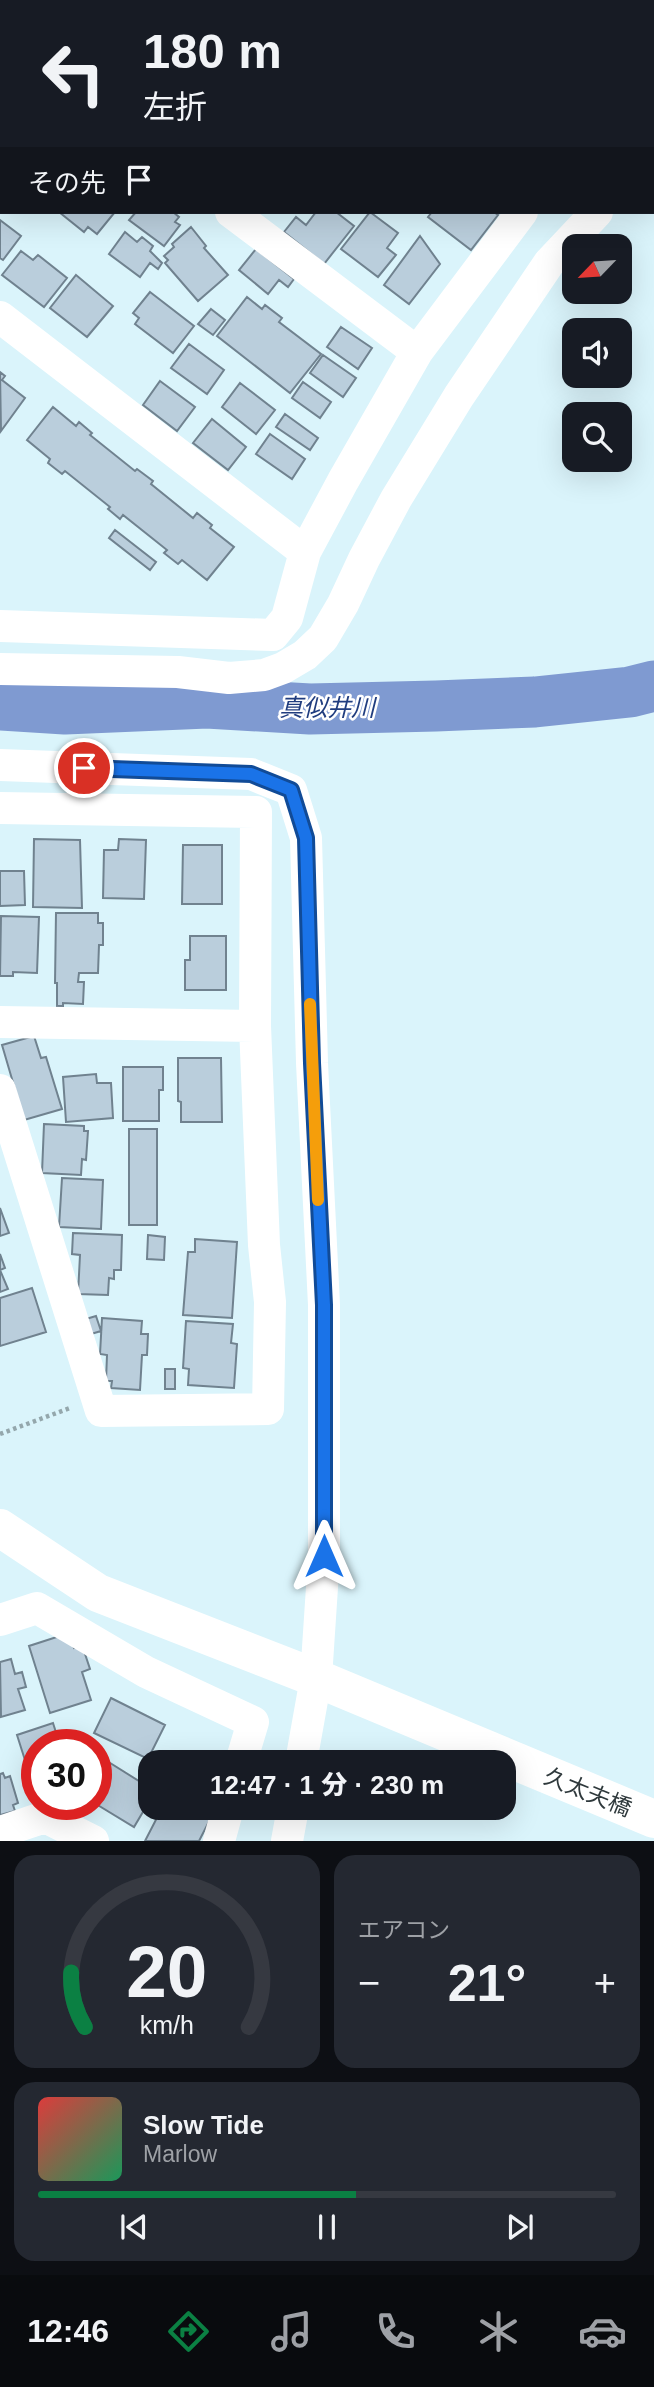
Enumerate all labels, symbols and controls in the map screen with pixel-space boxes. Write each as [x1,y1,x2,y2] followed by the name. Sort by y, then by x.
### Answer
[143,24,282,78] text: 180 m
[28,28,119,119] icon: left
[143,89,207,125] text: 左折
[120,161,158,199] icon: arrive
[28,168,106,198] text: その先
[562,234,632,304] north arrow
[562,234,632,472] map controls
[562,318,632,388] button: sound
[562,402,632,472] button: search
[279,694,378,721] water label: 真似井川
[54,738,114,798] pin
[65,749,103,787] icon: arrive
[287,1519,361,1593] position arrow
[21,1729,112,1820] speed limit sign: 30
[540,1763,636,1821] street label: 久太夫橋
[210,1770,444,1800] text: 12:47 · 1 分 · 230 m
[358,1917,450,1943] text: エアコン
[127,1932,207,2013] text: 20
[448,1954,526,2012] text: 21°
[358,1962,380,2004] text: −
[594,1962,616,2004] text: +
[140,2011,194,2039] text: km/h
[143,2110,264,2140] text: Slow Tide
[143,2141,217,2167] text: Marlow
[115,2208,153,2246] icon: previous
[308,2208,346,2246] icon: pause
[501,2208,539,2246] icon: next
[164,2307,213,2356] icon: directions
[267,2307,316,2356] icon: music
[371,2307,420,2356] icon: phone
[474,2307,523,2356] icon: climate
[578,2307,627,2356] icon: car
[27,2313,109,2349] text: 12:46

